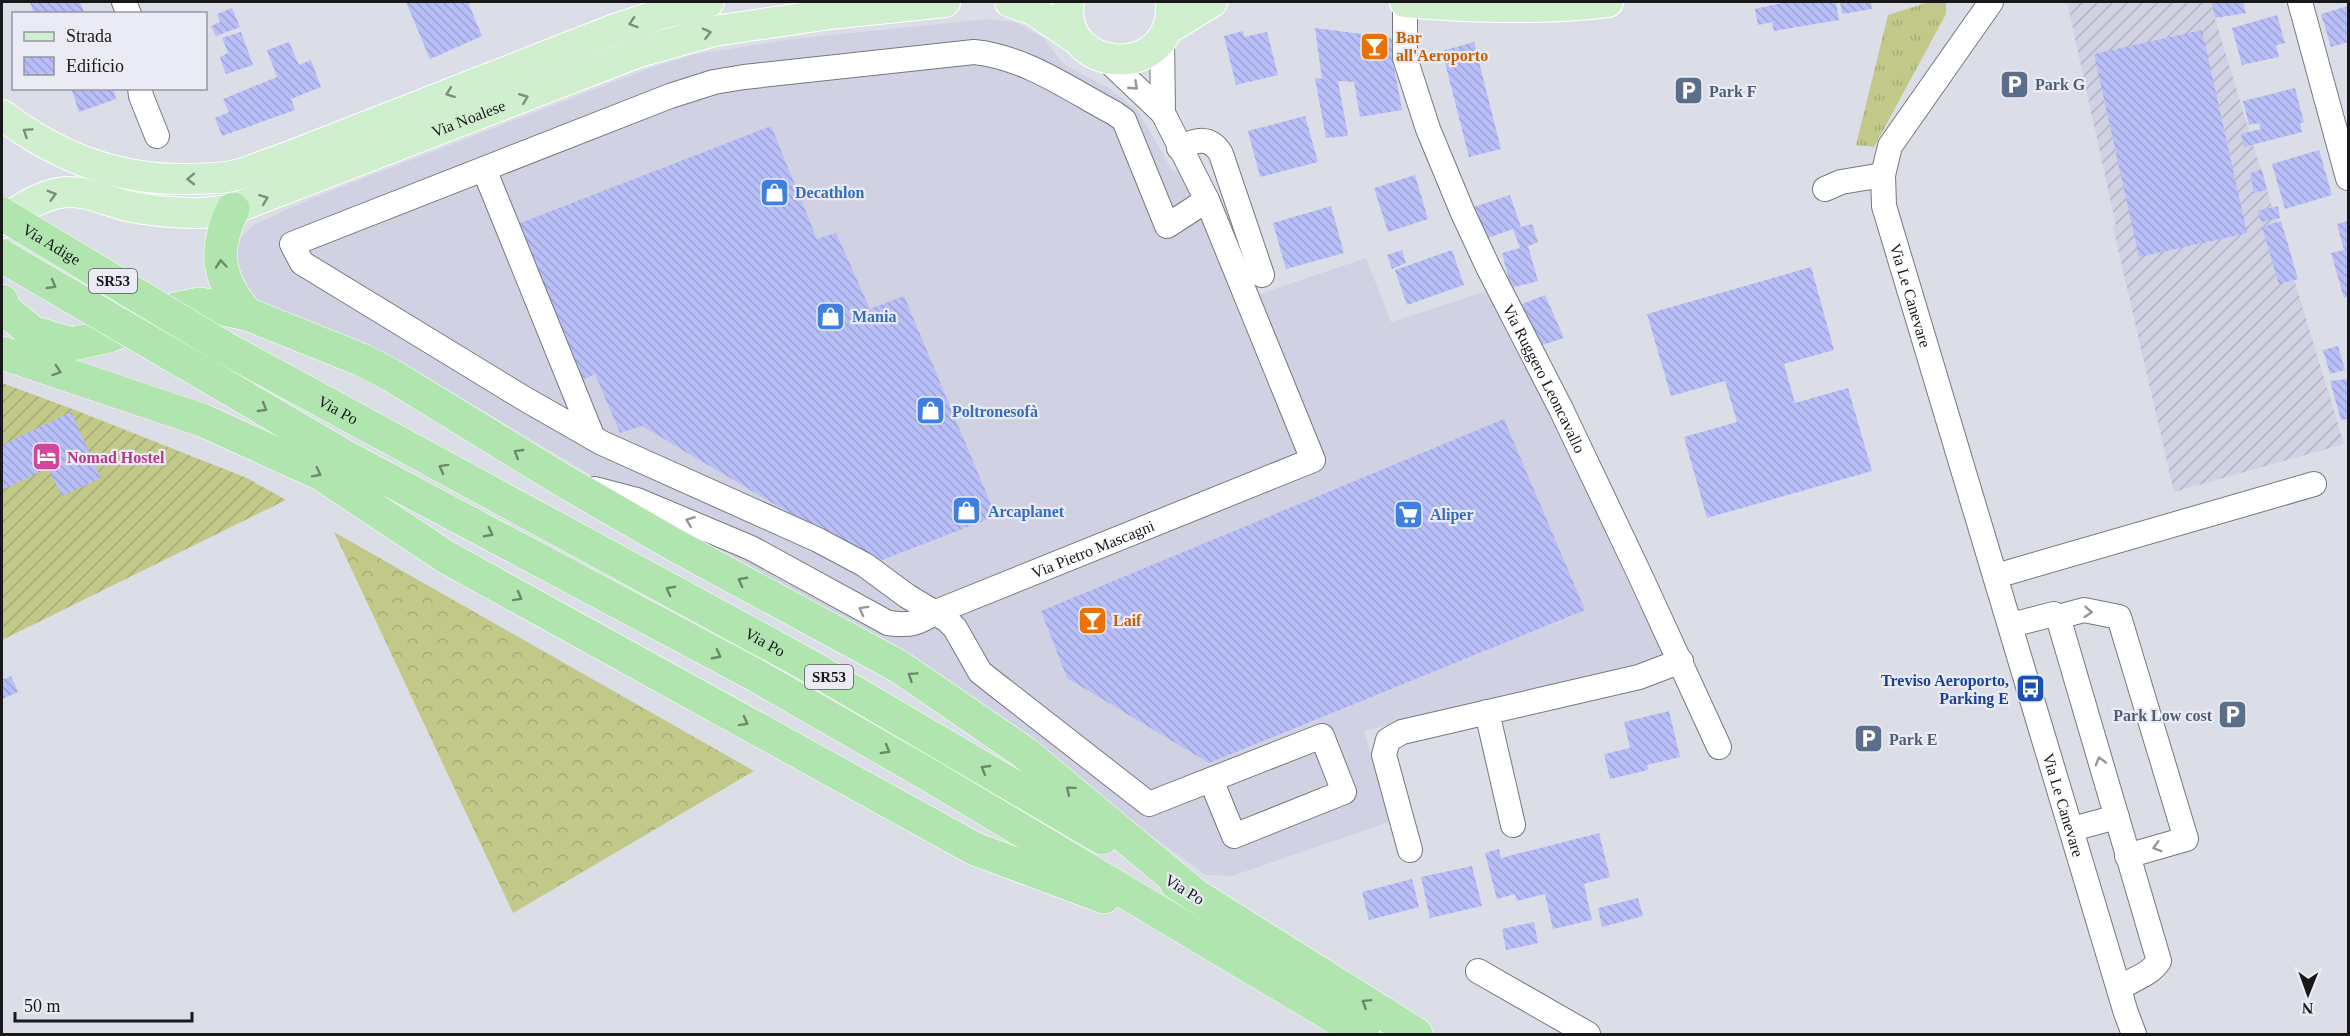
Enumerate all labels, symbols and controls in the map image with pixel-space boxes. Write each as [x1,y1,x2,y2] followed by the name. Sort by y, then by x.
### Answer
[12,12,207,90] legend
[628,16,638,28] one-way arrow
[66,26,112,46] text: Strada
[702,28,712,41] one-way arrow
[1396,29,1488,65] place label: Bar all'Aeroporto
[1359,30,1391,62] bar icon: Bar all'Aeroporto
[66,56,124,76] text: Edificio
[1998,68,2030,100] parking icon: Park G
[1672,75,1704,107] parking icon: Park F
[2035,76,2086,93] place label: Park G
[1127,79,1137,90] one-way arrow
[1709,83,1757,100] place label: Park F
[446,85,456,98] one-way arrow
[517,93,528,105] one-way arrow
[429,97,508,140] street label: Via Noalese
[22,128,33,139] one-way arrow
[186,173,195,185] one-way arrow
[758,176,790,208] shop icon: Decathlon
[795,184,864,201] place label: Decathlon
[46,190,57,202] one-way arrow
[257,194,268,206] one-way arrow
[19,220,83,268] street label: Via Adige
[1887,242,1934,349] street label: Via Le Canevare
[215,259,228,269] one-way arrow
[89,269,137,293] road number: SR53
[46,278,56,290] one-way arrow
[815,300,847,332] shop icon: Mania
[1500,301,1589,456] street label: Via Ruggero Leoncavallo
[852,308,896,325] place label: Mania
[51,364,62,377] one-way arrow
[315,392,361,428] street label: Via Po
[915,395,947,427] shop icon: Poltronesofà
[257,401,267,413] one-way arrow
[952,403,1038,420] place label: Poltronesofà
[30,441,62,473] hotel icon: Nomad Hostel
[67,449,165,466] place label: Nomad Hostel
[514,449,524,461] one-way arrow
[439,464,449,475] one-way arrow
[310,465,321,477] one-way arrow
[951,495,983,527] shop icon: Arcaplanet
[1393,498,1425,530] supermarket icon: Aliper
[988,503,1065,521] place label: Arcaplanet
[1430,506,1474,524] place label: Aliper
[685,516,696,528] one-way arrow
[1029,517,1157,582] street label: Via Pietro Mascagni
[483,526,493,537] one-way arrow
[738,577,748,588] one-way arrow
[665,586,676,597] one-way arrow
[512,590,522,601] one-way arrow
[1076,604,1108,636] bar icon: Laif
[2084,605,2093,618] one-way arrow
[859,606,869,617] one-way arrow
[1113,612,1142,629] place label: Laif
[742,625,788,660] street label: Via Po
[710,648,721,659] one-way arrow
[805,665,853,689] road number: SR53
[908,672,919,683] one-way arrow
[1881,672,2009,708] place label: Treviso Aeroporto, Parking E
[2014,673,2046,705] bus stop icon: Treviso Aeroporto, Parking E
[2217,699,2249,731] parking icon: Park Low cost
[2113,707,2213,724] place label: Park Low cost
[738,715,748,726] one-way arrow
[1852,723,1884,755] parking icon: Park E
[1889,731,1937,748] place label: Park E
[880,743,890,755] one-way arrow
[2040,751,2087,859] street label: Via Le Canevare
[2095,756,2107,767] one-way arrow
[981,765,991,777] one-way arrow
[1066,787,1077,798] one-way arrow
[2152,840,2162,853] one-way arrow
[1162,871,1207,908] street label: Via Po
[2278,964,2338,1024] north arrow
[15,985,192,1023] scale bar
[24,996,61,1016] text: 50 m
[1362,999,1372,1011] one-way arrow
[2301,1000,2314,1017] text: N

